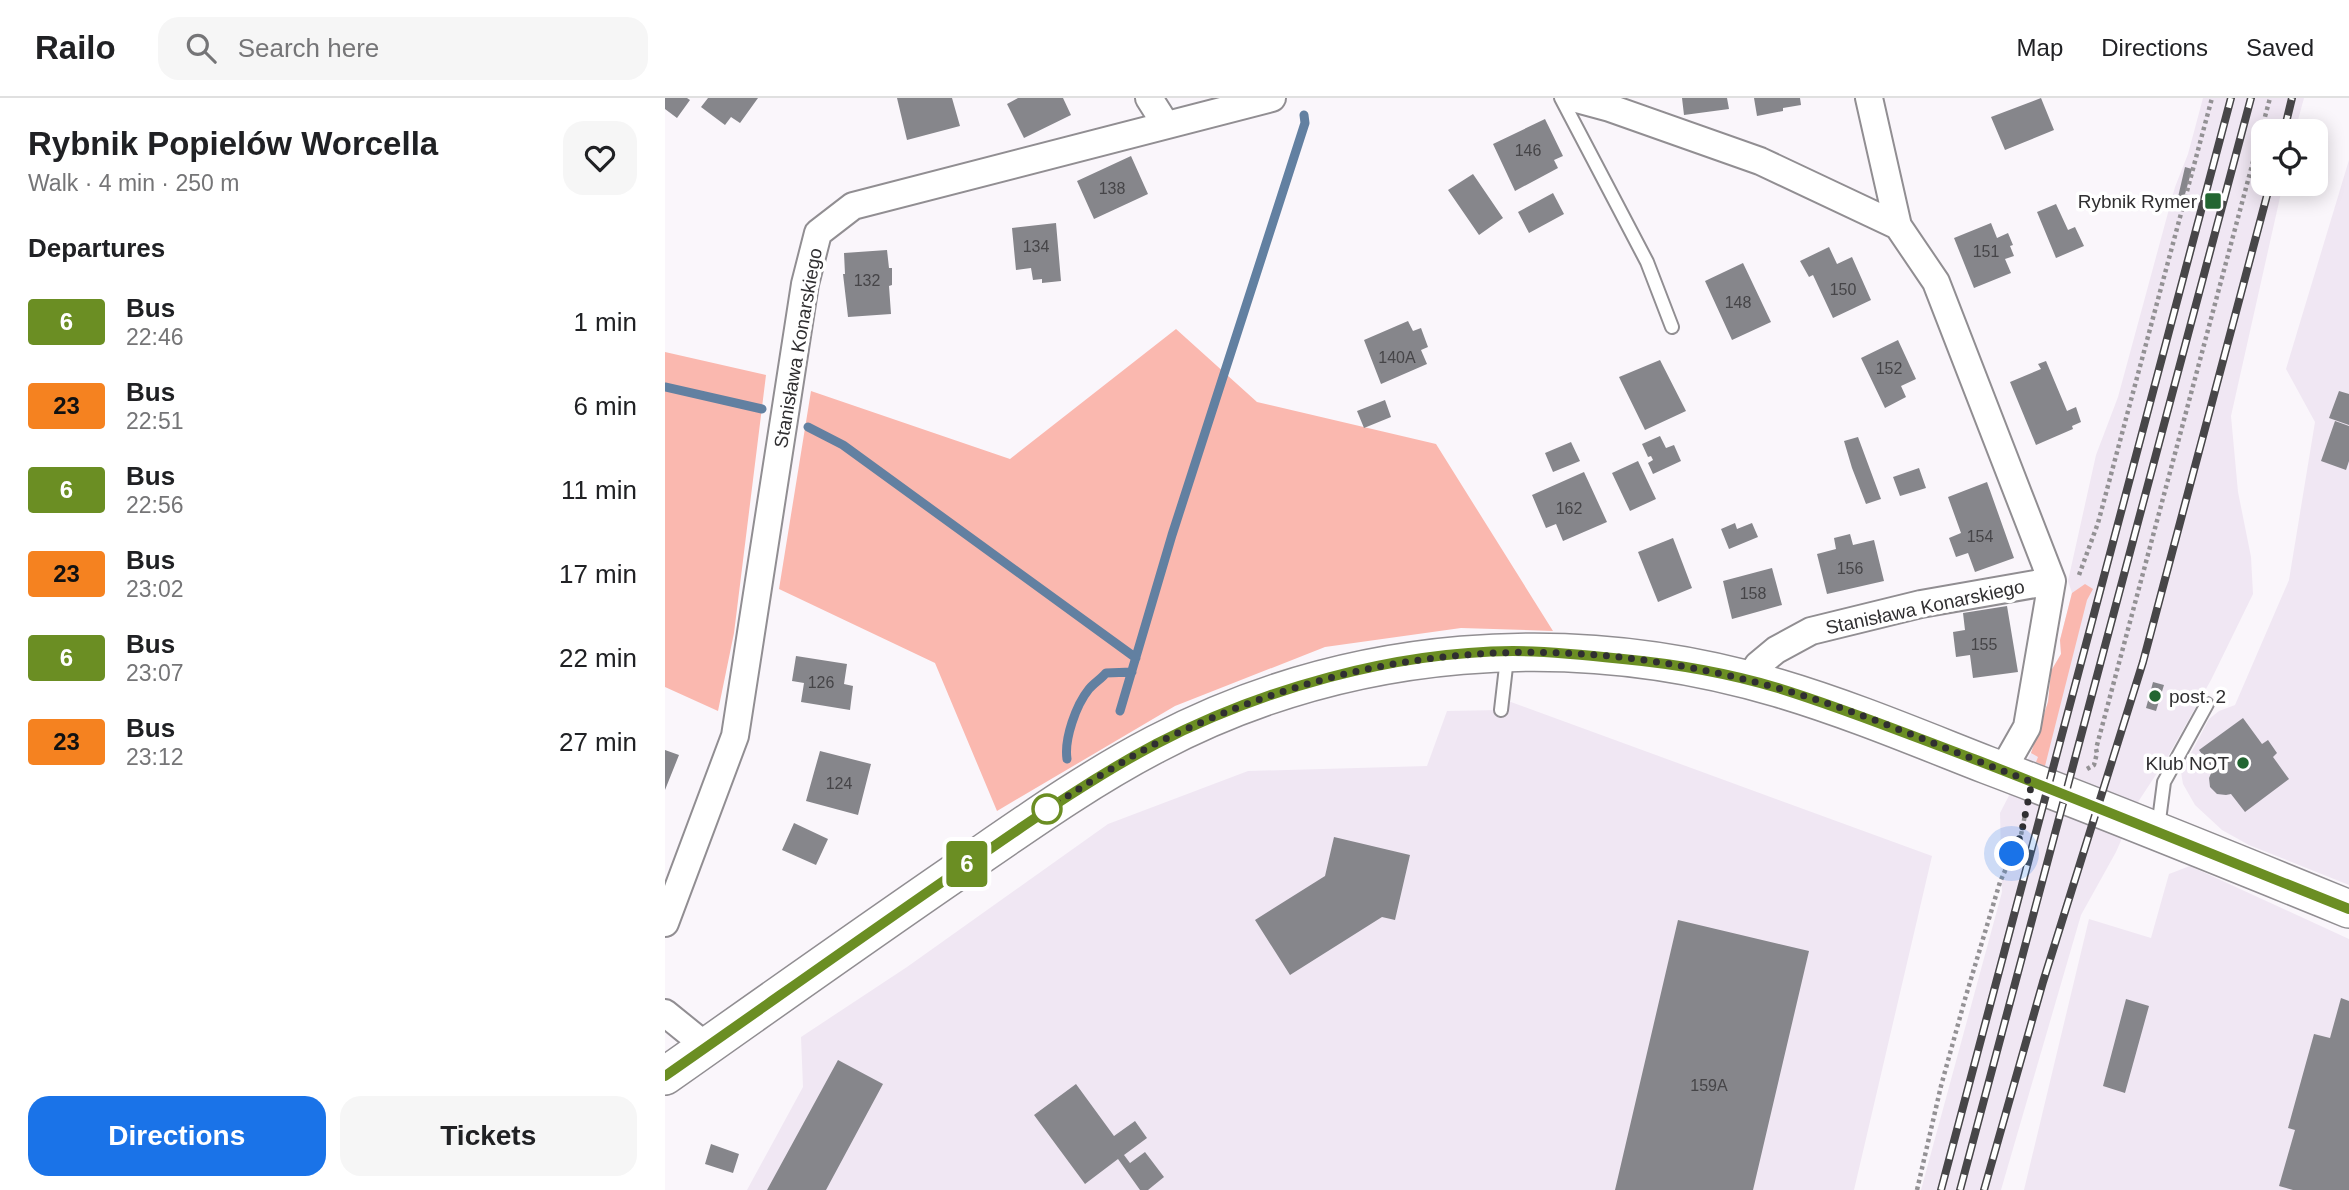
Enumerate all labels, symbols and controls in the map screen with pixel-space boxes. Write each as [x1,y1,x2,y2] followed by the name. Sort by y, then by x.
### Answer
[158,17,648,80] search box
[35,29,116,66] text: Railo
[182,29,220,67] icon: search
[238,33,379,63] text: Search here
[2017,34,2063,61] text: Map
[2101,34,2208,61] text: Directions
[2246,34,2314,61] text: Saved
[2251,119,2328,196] map controls
[2251,119,2328,196] button: locate
[563,121,637,195] button: heart
[28,125,438,162] text: Rybnik Popielów Worcella
[1515,142,1541,159] house number: 146
[28,170,239,196] text: Walk · 4 min · 250 m
[1099,180,1125,197] house number: 138
[2078,191,2198,212] place label: Rybnik Rymer
[2203,191,2223,211] marker: Rybnik Rymer
[28,233,165,263] text: Departures
[1023,238,1049,255] house number: 134
[1973,243,1999,260] house number: 151
[770,246,826,450] street label: Stanisława Konarskiego
[854,272,880,289] house number: 132
[1830,281,1856,298] house number: 150
[126,293,175,323] text: Bus
[1725,294,1751,311] house number: 148
[573,307,637,337] text: 1 min
[60,308,73,335] text: 6
[126,324,184,350] text: 22:46
[1378,349,1416,366] house number: 140A
[1876,360,1902,377] house number: 152
[126,377,175,407] text: Bus
[573,391,637,421] text: 6 min
[53,392,80,419] text: 23
[126,408,184,434] text: 22:51
[126,461,175,491] text: Bus
[561,475,637,505] text: 11 min
[60,476,73,503] text: 6
[126,492,184,518] text: 22:56
[1556,500,1582,517] house number: 162
[1967,528,1993,545] house number: 154
[126,545,175,575] text: Bus
[559,559,637,589] text: 17 min
[53,560,80,587] text: 23
[1837,560,1863,577] house number: 156
[126,576,184,602] text: 23:02
[1824,576,2026,638] street label: Stanisława Konarskiego
[1740,585,1766,602] house number: 158
[126,629,175,659] text: Bus
[1971,636,1997,653] house number: 155
[559,643,637,673] text: 22 min
[60,644,73,671] text: 6
[126,660,184,686] text: 23:07
[808,674,834,691] house number: 126
[2169,686,2226,707] place label: post. 2
[2147,688,2163,704] marker: post. 2
[126,713,175,743] text: Bus
[559,727,637,757] text: 27 min
[53,728,80,755] text: 23
[126,744,184,770] text: 23:12
[2146,753,2229,774] place label: Klub NOT
[2235,755,2251,771] marker: Klub NOT
[826,775,852,792] house number: 124
[1032,794,1062,824] unlabelled marker
[1994,836,2029,871] your location
[944,841,990,887] line badge: 6
[960,850,974,877] text: 6
[1690,1077,1728,1094] house number: 159A
[28,1096,326,1176] button: Directions
[340,1096,637,1176] button: Tickets

